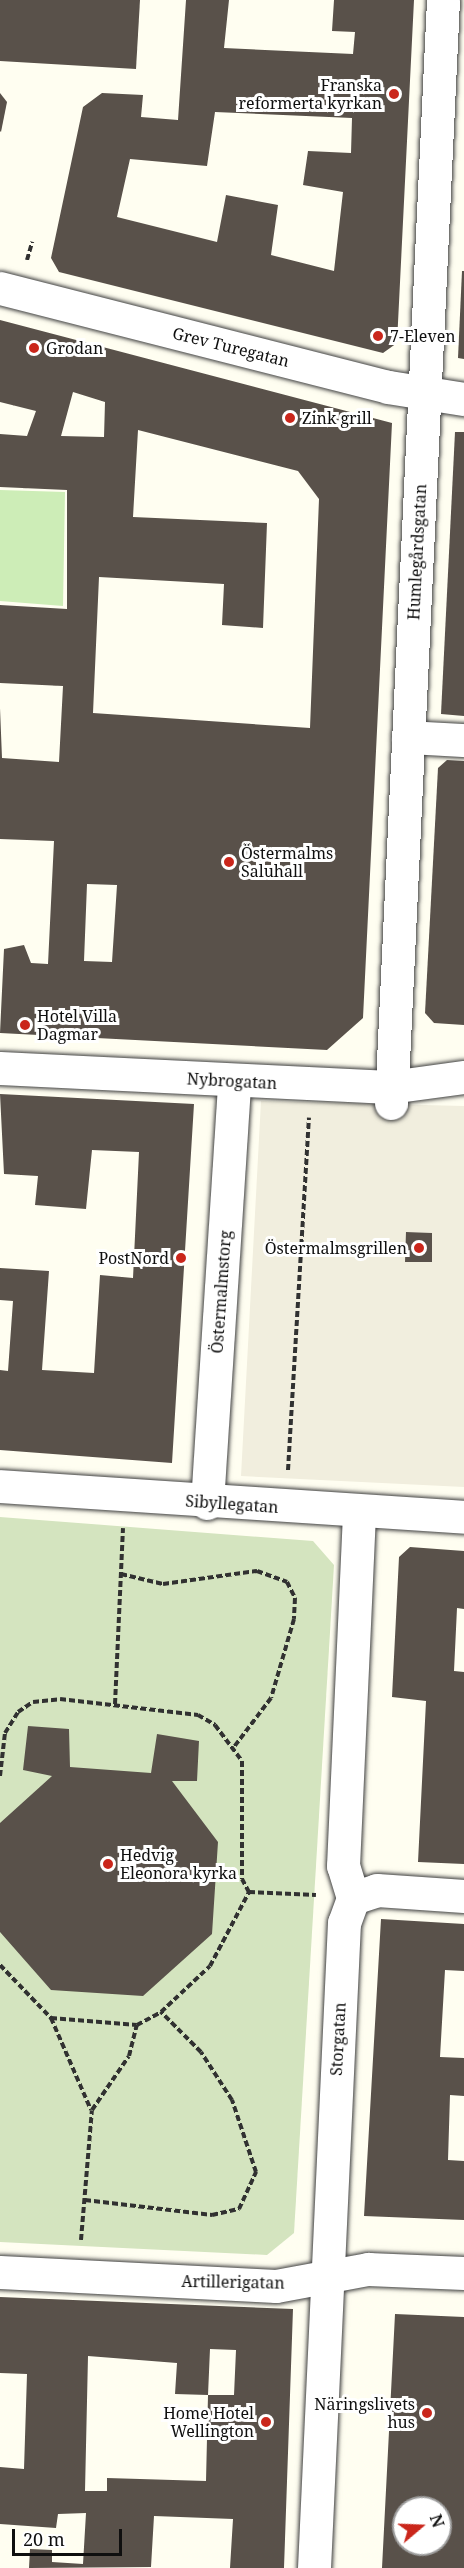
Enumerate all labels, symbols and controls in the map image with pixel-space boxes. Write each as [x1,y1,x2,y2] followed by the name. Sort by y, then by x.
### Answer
[239,75,382,113] place label: Franska reformerta kyrkan
[387,87,401,101] marker: Franska reformerta kyrkan
[171,323,291,371] street label: Grev Turegatan
[390,326,456,346] place label: 7-Eleven
[371,329,385,343] marker: 7-Eleven
[46,338,103,358] place label: Grodan
[27,341,41,355] marker: Grodan
[302,408,372,428] place label: Zink grill
[283,411,297,425] marker: Zink grill
[404,483,430,621] street label: Humlegårdsgatan
[241,843,333,881] place label: Östermalms Saluhall
[222,855,236,869] marker: Östermalms Saluhall
[37,1006,117,1044] place label: Hotel Villa Dagmar
[18,1018,32,1032] marker: Hotel Villa Dagmar
[186,1069,278,1093] street label: Nybrogatan
[207,1230,235,1354] street label: Östermalmstorg
[265,1238,407,1258] place label: Östermalmsgrillen
[412,1241,426,1255] marker: Östermalmsgrillen
[98,1248,169,1268] place label: PostNord
[174,1251,188,1265] marker: PostNord
[185,1491,279,1517] street label: Sibyllegatan
[120,1845,237,1883] place label: Hedvig Eleonora kyrka
[101,1857,115,1871] marker: Hedvig Eleonora kyrka
[326,2002,350,2076] street label: Storgatan
[181,2272,285,2292] street label: Artillerigatan
[314,2394,415,2432] place label: Näringslivets hus
[163,2403,254,2441] place label: Home Hotel Wellington
[420,2406,434,2420] marker: Näringslivets hus
[259,2415,273,2429] marker: Home Hotel Wellington
[392,2496,452,2556] north arrow
[425,2511,450,2530] text: N
[15,2517,124,2555] scale bar
[23,2527,65,2551] text: 20 m

